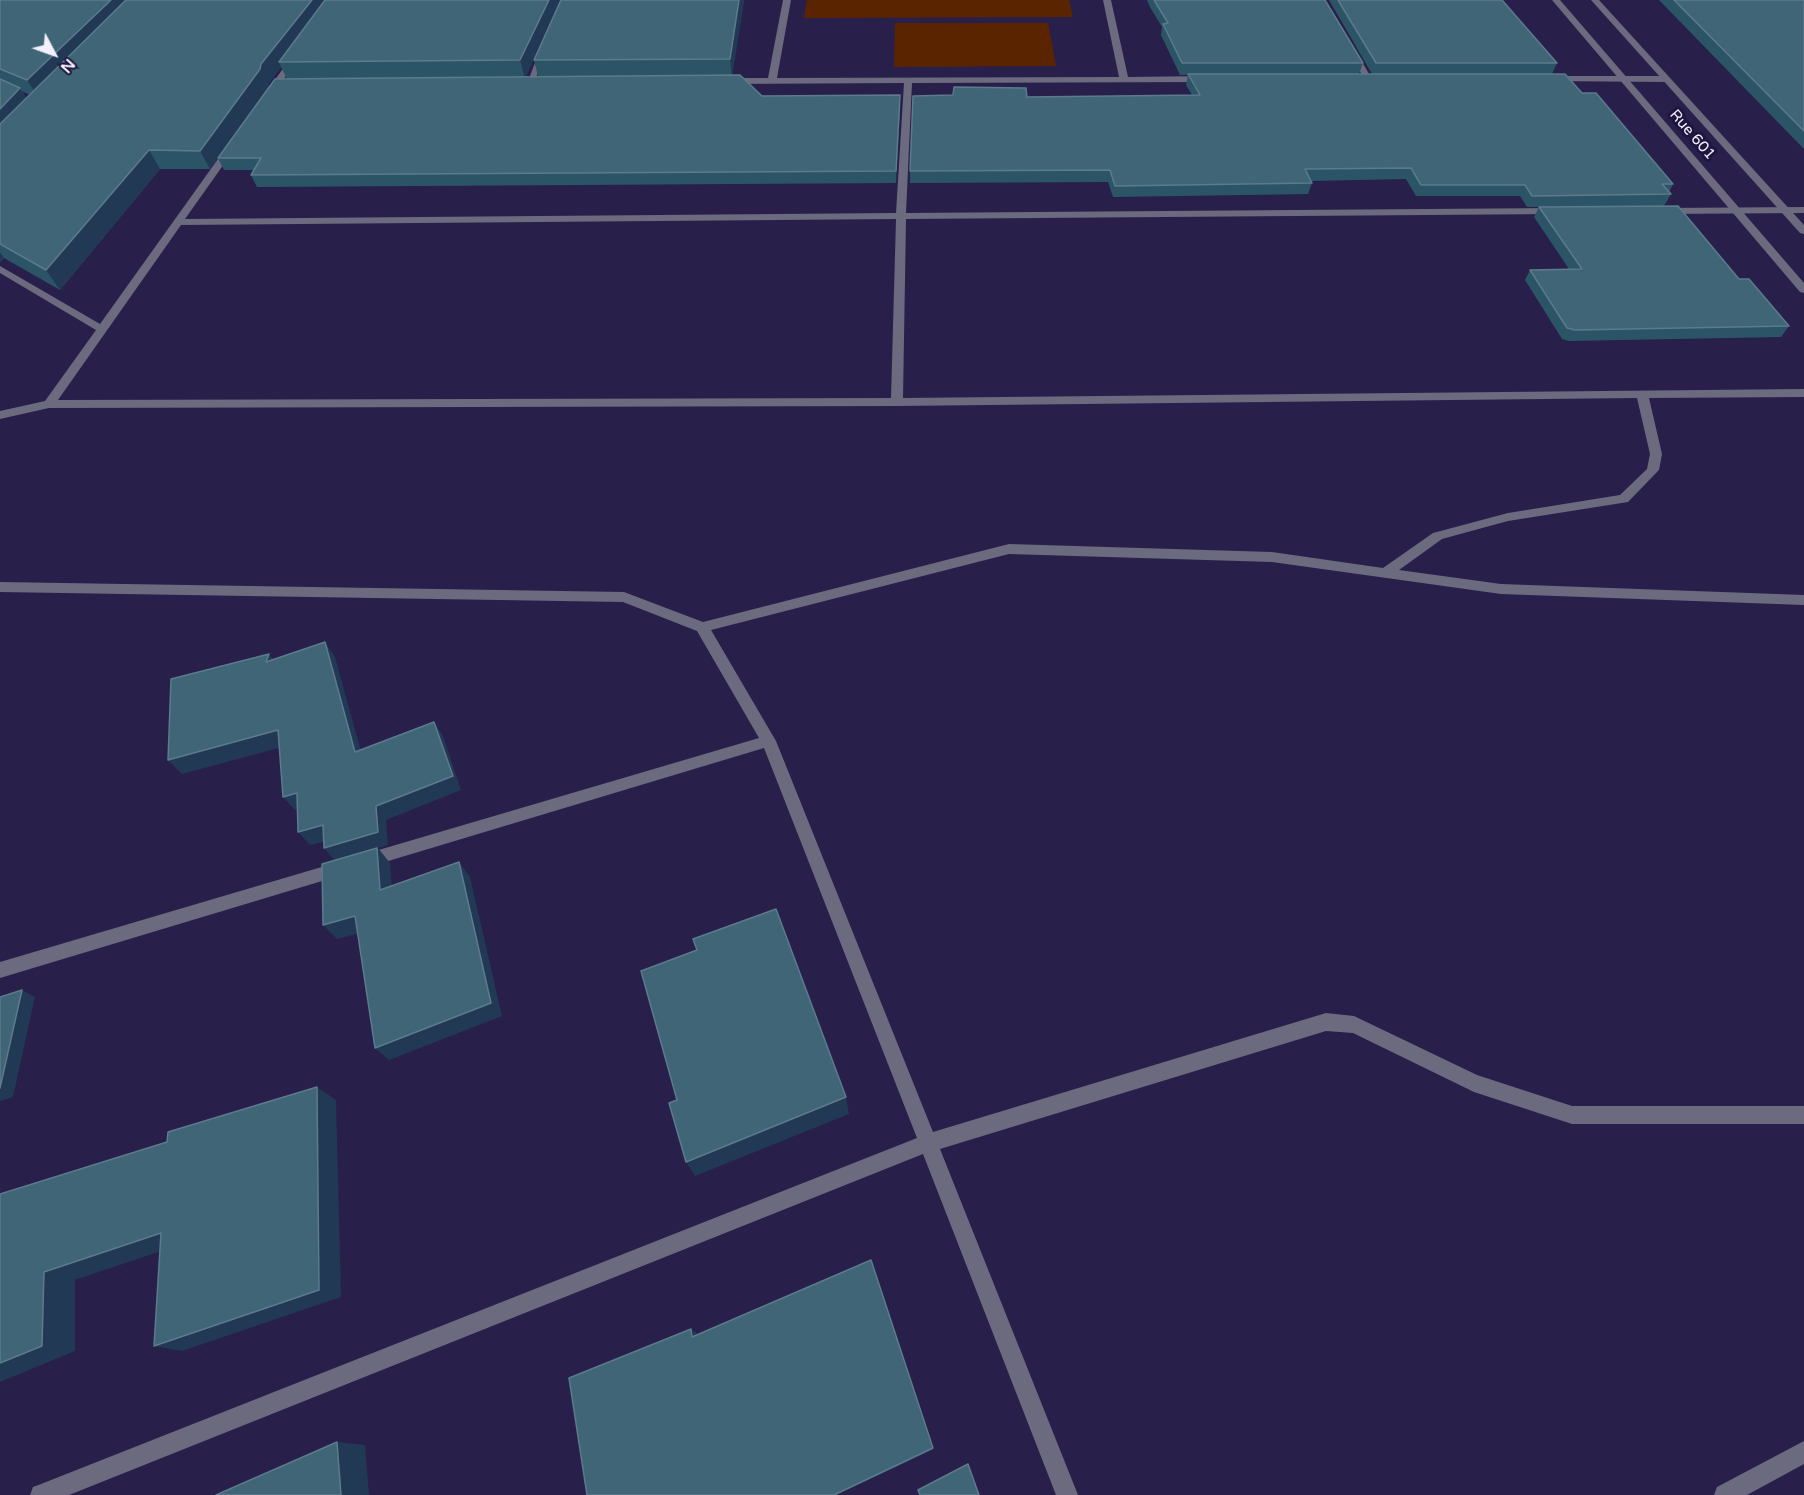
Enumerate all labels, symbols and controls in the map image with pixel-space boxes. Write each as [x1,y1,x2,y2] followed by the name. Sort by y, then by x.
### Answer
[24,24,84,84] north arrow
[56,54,79,77] text: N
[1665,106,1719,164] street label: Rue 601

